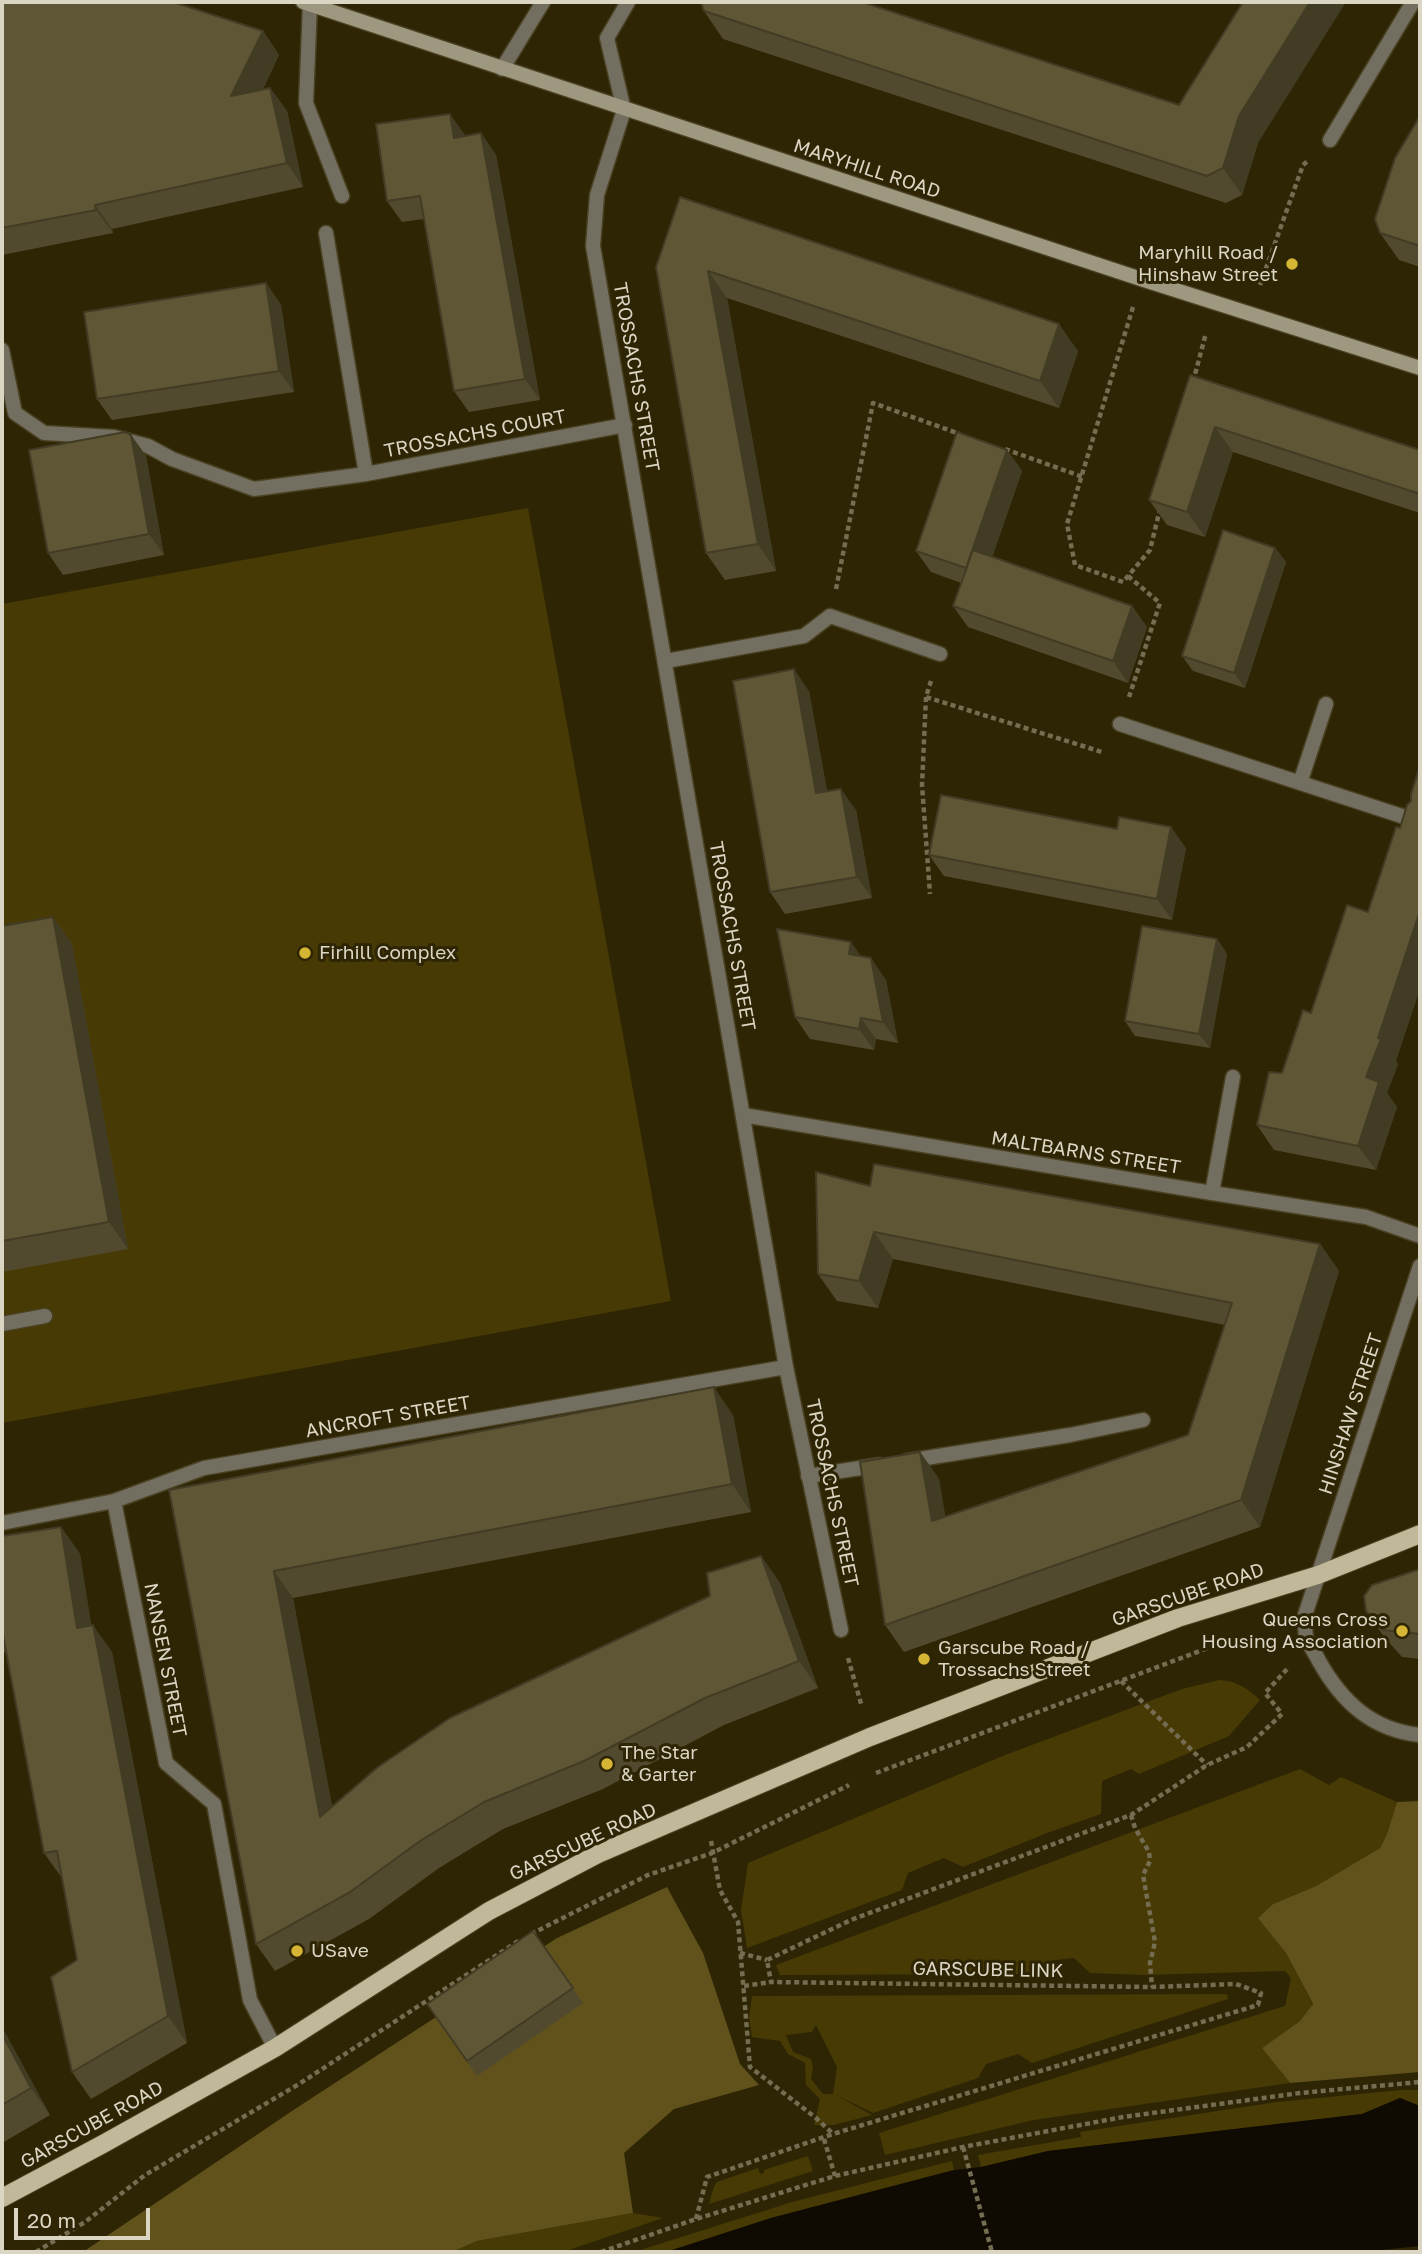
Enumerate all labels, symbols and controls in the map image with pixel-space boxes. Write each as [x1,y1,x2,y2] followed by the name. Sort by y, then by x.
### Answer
[791,135,943,203] street label: MARYHILL ROAD
[1138,242,1278,286] place label: Maryhill Road / Hinshaw Street
[1284,256,1300,272] marker: Maryhill Road / Hinshaw Street
[608,281,664,473] street label: TROSSACHS STREET
[382,405,568,463] street label: TROSSACHS COURT
[704,840,760,1032] street label: TROSSACHS STREET
[319,942,456,964] place label: Firhill Complex
[297,945,313,961] marker: Firhill Complex
[990,1127,1182,1179] street label: MALTBARNS STREET
[1314,1331,1388,1497] street label: HINSHAW STREET
[304,1391,472,1443] street label: ANCROFT STREET
[801,1397,863,1589] street label: TROSSACHS STREET
[1109,1558,1267,1632] street label: GARSCUBE ROAD
[139,1581,191,1739] street label: NANSEN STREET
[1201,1609,1388,1653] place label: Queens Cross Housing Association
[1394,1623,1410,1639] marker: Queens Cross Housing Association
[938,1637,1091,1681] place label: Garscube Road / Trossachs Street
[916,1651,932,1667] marker: Garscube Road / Trossachs Street
[621,1742,698,1786] place label: The Star & Garter
[599,1756,615,1772] marker: The Star & Garter
[506,1798,660,1886] street label: GARSCUBE ROAD
[311,1940,369,1962] place label: USave
[289,1943,305,1959] marker: USave
[912,1957,1064,1983] street label: GARSCUBE LINK
[17,2076,167,2174] street label: GARSCUBE ROAD
[18,2194,154,2238] scale bar
[27,2207,76,2233] text: 20 m

